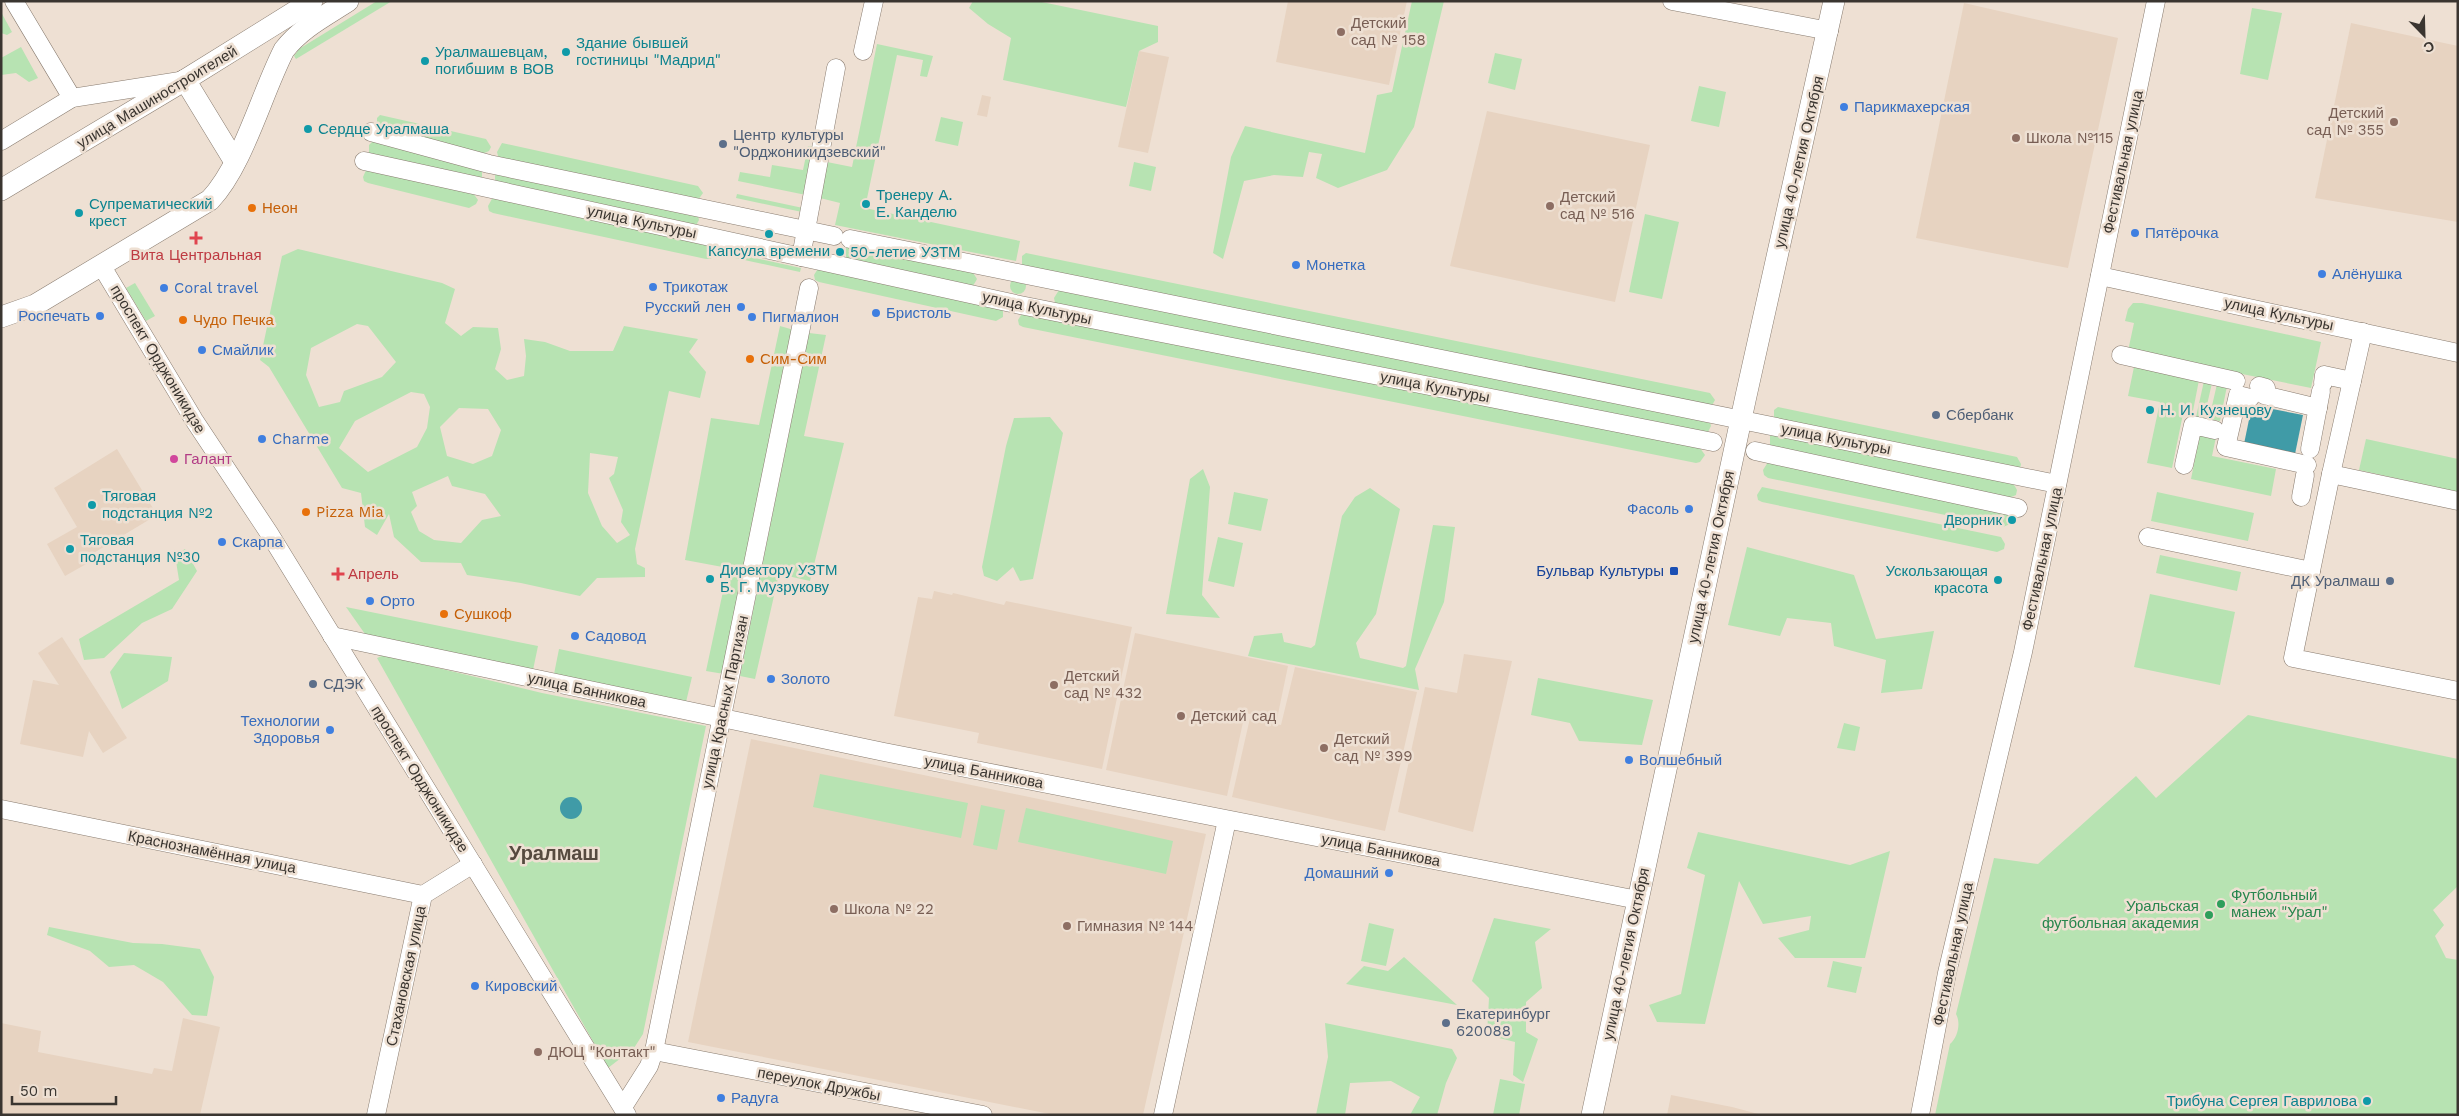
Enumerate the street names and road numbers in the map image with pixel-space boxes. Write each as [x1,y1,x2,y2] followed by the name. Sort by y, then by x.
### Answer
[74,42,240,152] street label: улица Машиностроителей
[1770,74,1828,250] street label: улица 40-летия Октября
[2099,88,2147,235] street label: Фестивальная улица
[586,202,698,242] street label: улица Культуры
[107,282,209,436] street label: проспект Орджоникидзе
[981,288,1093,328] street label: улица Культуры
[2223,294,2335,334] street label: улица Культуры
[1379,368,1491,406] street label: улица Культуры
[1780,420,1892,458] street label: улица Культуры
[1684,469,1738,645] street label: улица 40-летия Октября
[2018,485,2066,632] street label: Фестивальная улица
[698,614,752,790] street label: улица Красных Партизан
[526,669,649,711] street label: улица Банникова
[367,702,473,856] street label: проспект Орджоникидзе
[923,752,1046,792] street label: улица Банникова
[126,827,298,877] street label: Краснознамённая улица
[1320,830,1443,870] street label: улица Банникова
[1599,866,1653,1042] street label: улица 40-летия Октября
[1929,880,1977,1027] street label: Фестивальная улица
[382,903,430,1048] street label: Стахановская улица
[756,1063,882,1105] street label: переулок Дружбы

